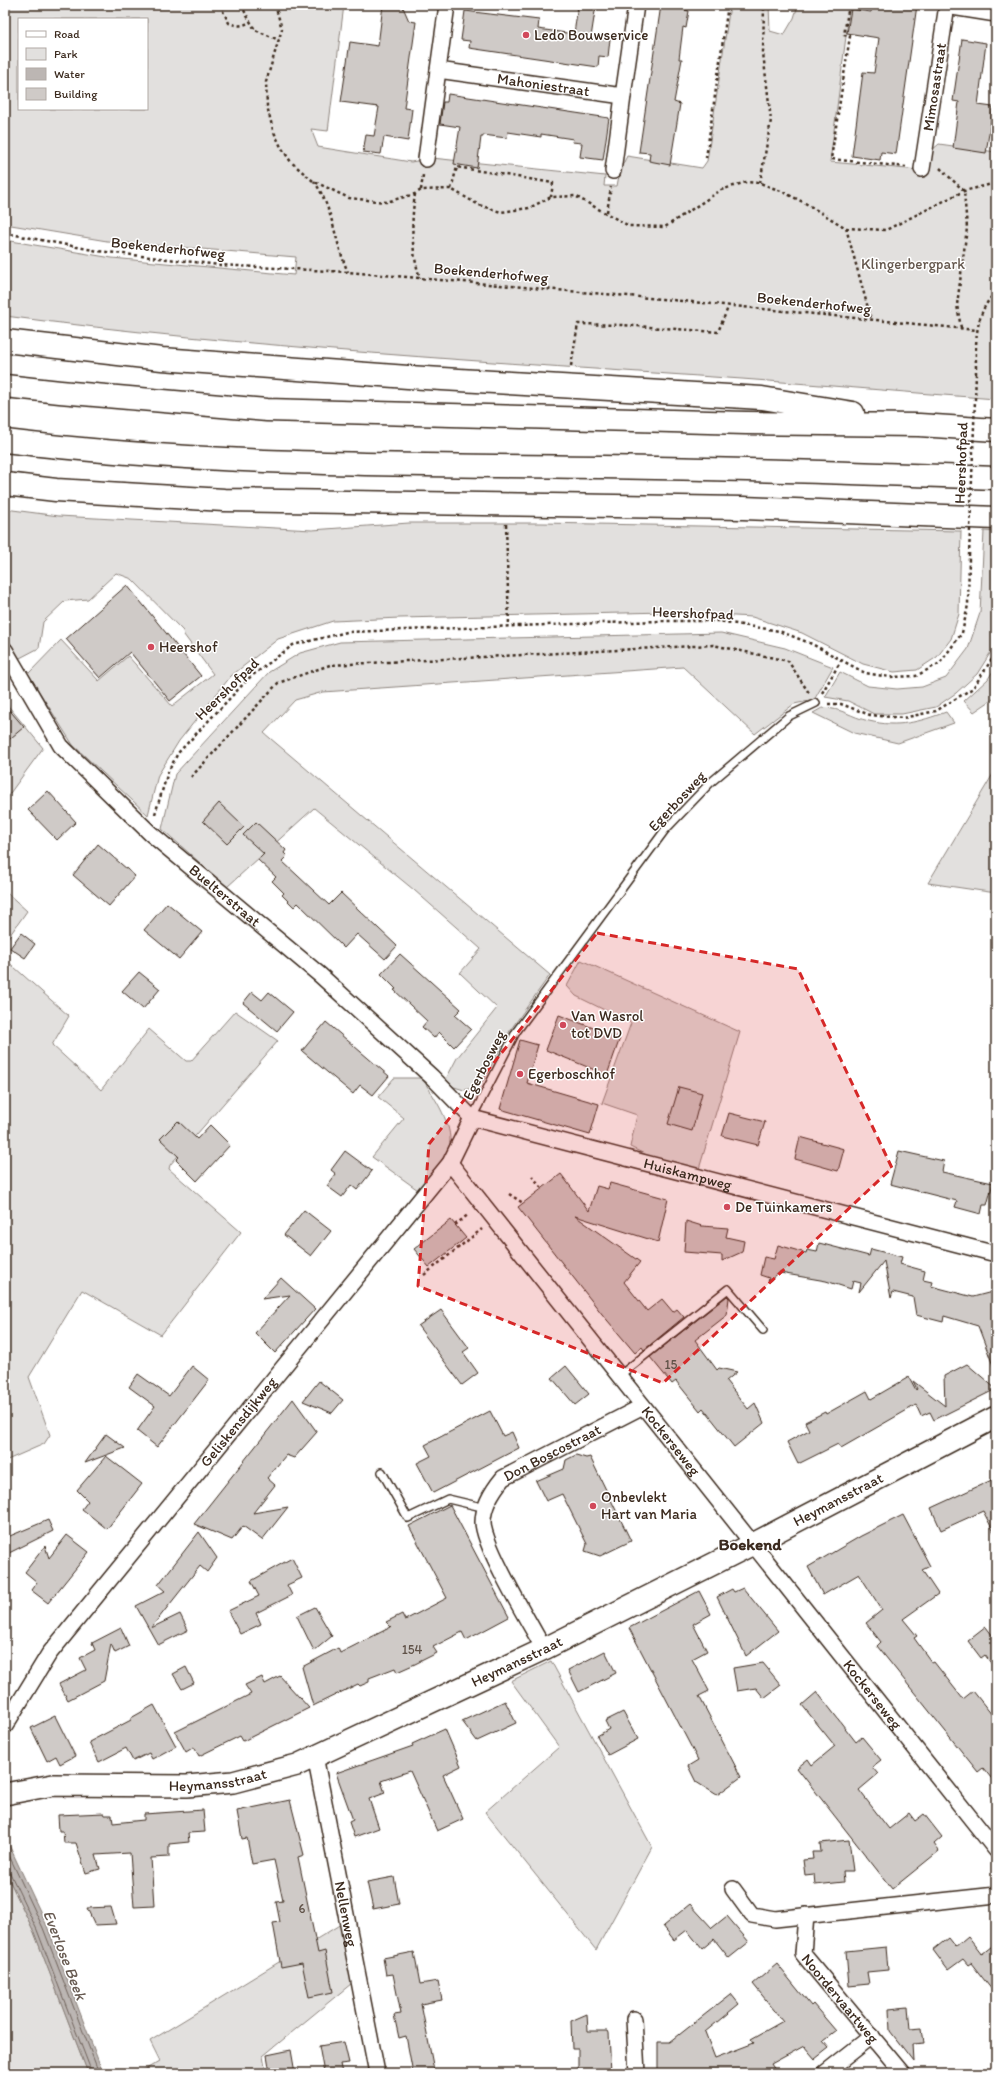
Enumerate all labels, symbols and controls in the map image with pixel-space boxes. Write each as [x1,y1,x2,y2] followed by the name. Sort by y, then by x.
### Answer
[18,18,148,110] legend
[534,26,648,44] place label: Ledo Bouwservice
[54,27,80,41] text: Road
[521,30,531,40] marker: Ledo Bouwservice
[919,41,950,132] street label: Mimosastraat
[54,47,78,61] text: Park
[54,67,85,81] text: Water
[496,69,591,100] street label: Mahoniestraat
[54,87,98,101] text: Building
[110,233,226,263] street label: Boekenderhofweg
[861,255,965,273] park label: Klingerbergpark
[433,259,549,287] street label: Boekenderhofweg
[756,288,872,318] street label: Boekenderhofweg
[951,422,971,504] street label: Heershofpad
[652,603,734,623] street label: Heershofpad
[159,638,218,656] place label: Heershof
[146,642,156,652] marker: Heershof
[191,654,263,724] street label: Heershofpad
[644,767,710,835] street label: Egerbosweg
[185,861,264,931] street label: Buelterstraat
[571,1007,644,1042] place label: Van Wasrol tot DVD
[558,1020,568,1030] marker: Van Wasrol tot DVD
[459,1027,509,1103] street label: Egerbosweg
[528,1065,615,1083] place label: Egerboschhof
[515,1069,525,1079] marker: Egerboschhof
[642,1154,734,1194] street label: Huiskampweg
[735,1198,833,1216] place label: De Tuinkamers
[722,1202,732,1212] marker: De Tuinkamers
[665,1357,678,1372] house number: 15
[196,1373,281,1471] street label: Geliskensdijkweg
[638,1402,704,1480] street label: Kockerseweg
[500,1420,604,1485] street label: Don Boscostraat
[790,1469,886,1530] street label: Heymansstraat
[601,1488,697,1523] place label: Onbevlekt Hart van Maria
[588,1501,598,1511] marker: Onbevlekt Hart van Maria
[718,1534,782,1554] district label: Boekend
[468,1632,566,1691] street label: Heymansstraat
[402,1642,423,1657] house number: 154
[839,1656,906,1733] street label: Kockerseweg
[169,1764,269,1795] street label: Heymansstraat
[331,1880,361,1949] street label: Nellenweg
[299,1901,306,1916] house number: 6
[39,1907,91,2003] water label: Everlose Beek
[798,1950,883,2047] street label: Noordervaartweg

